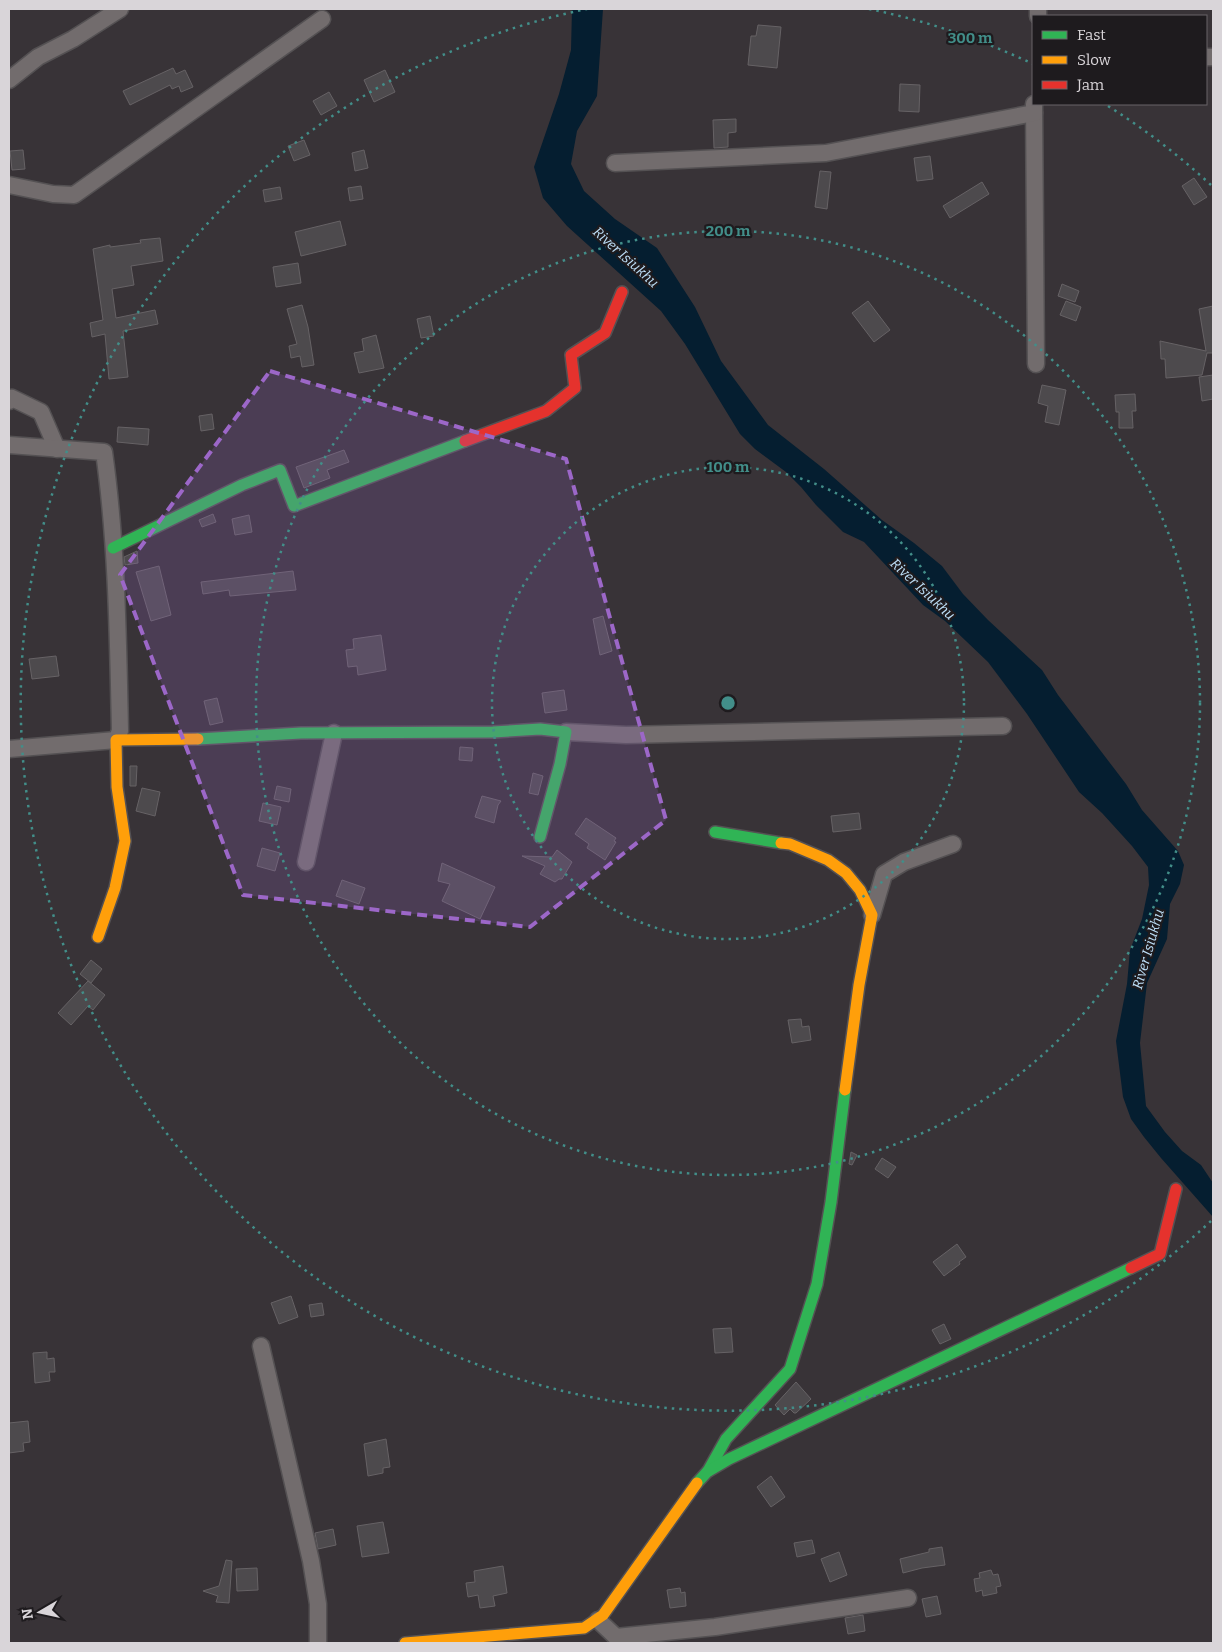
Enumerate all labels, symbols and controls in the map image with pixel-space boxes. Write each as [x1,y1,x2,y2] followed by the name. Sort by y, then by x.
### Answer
[1032,15,1207,105] legend
[1077,26,1106,44] text: Fast
[948,29,993,47] text: 300 m
[1077,51,1112,69] text: Slow
[1076,76,1105,94] text: Jam
[706,222,751,240] text: 200 m
[589,223,662,291] water label: River Isiukhu
[707,458,750,476] text: 100 m
[887,555,959,624] water label: River Isiukhu
[719,694,737,712] centre of rings
[1129,907,1168,991] water label: River Isiukhu
[15,1587,65,1637] north arrow
[18,1607,37,1621] text: N

